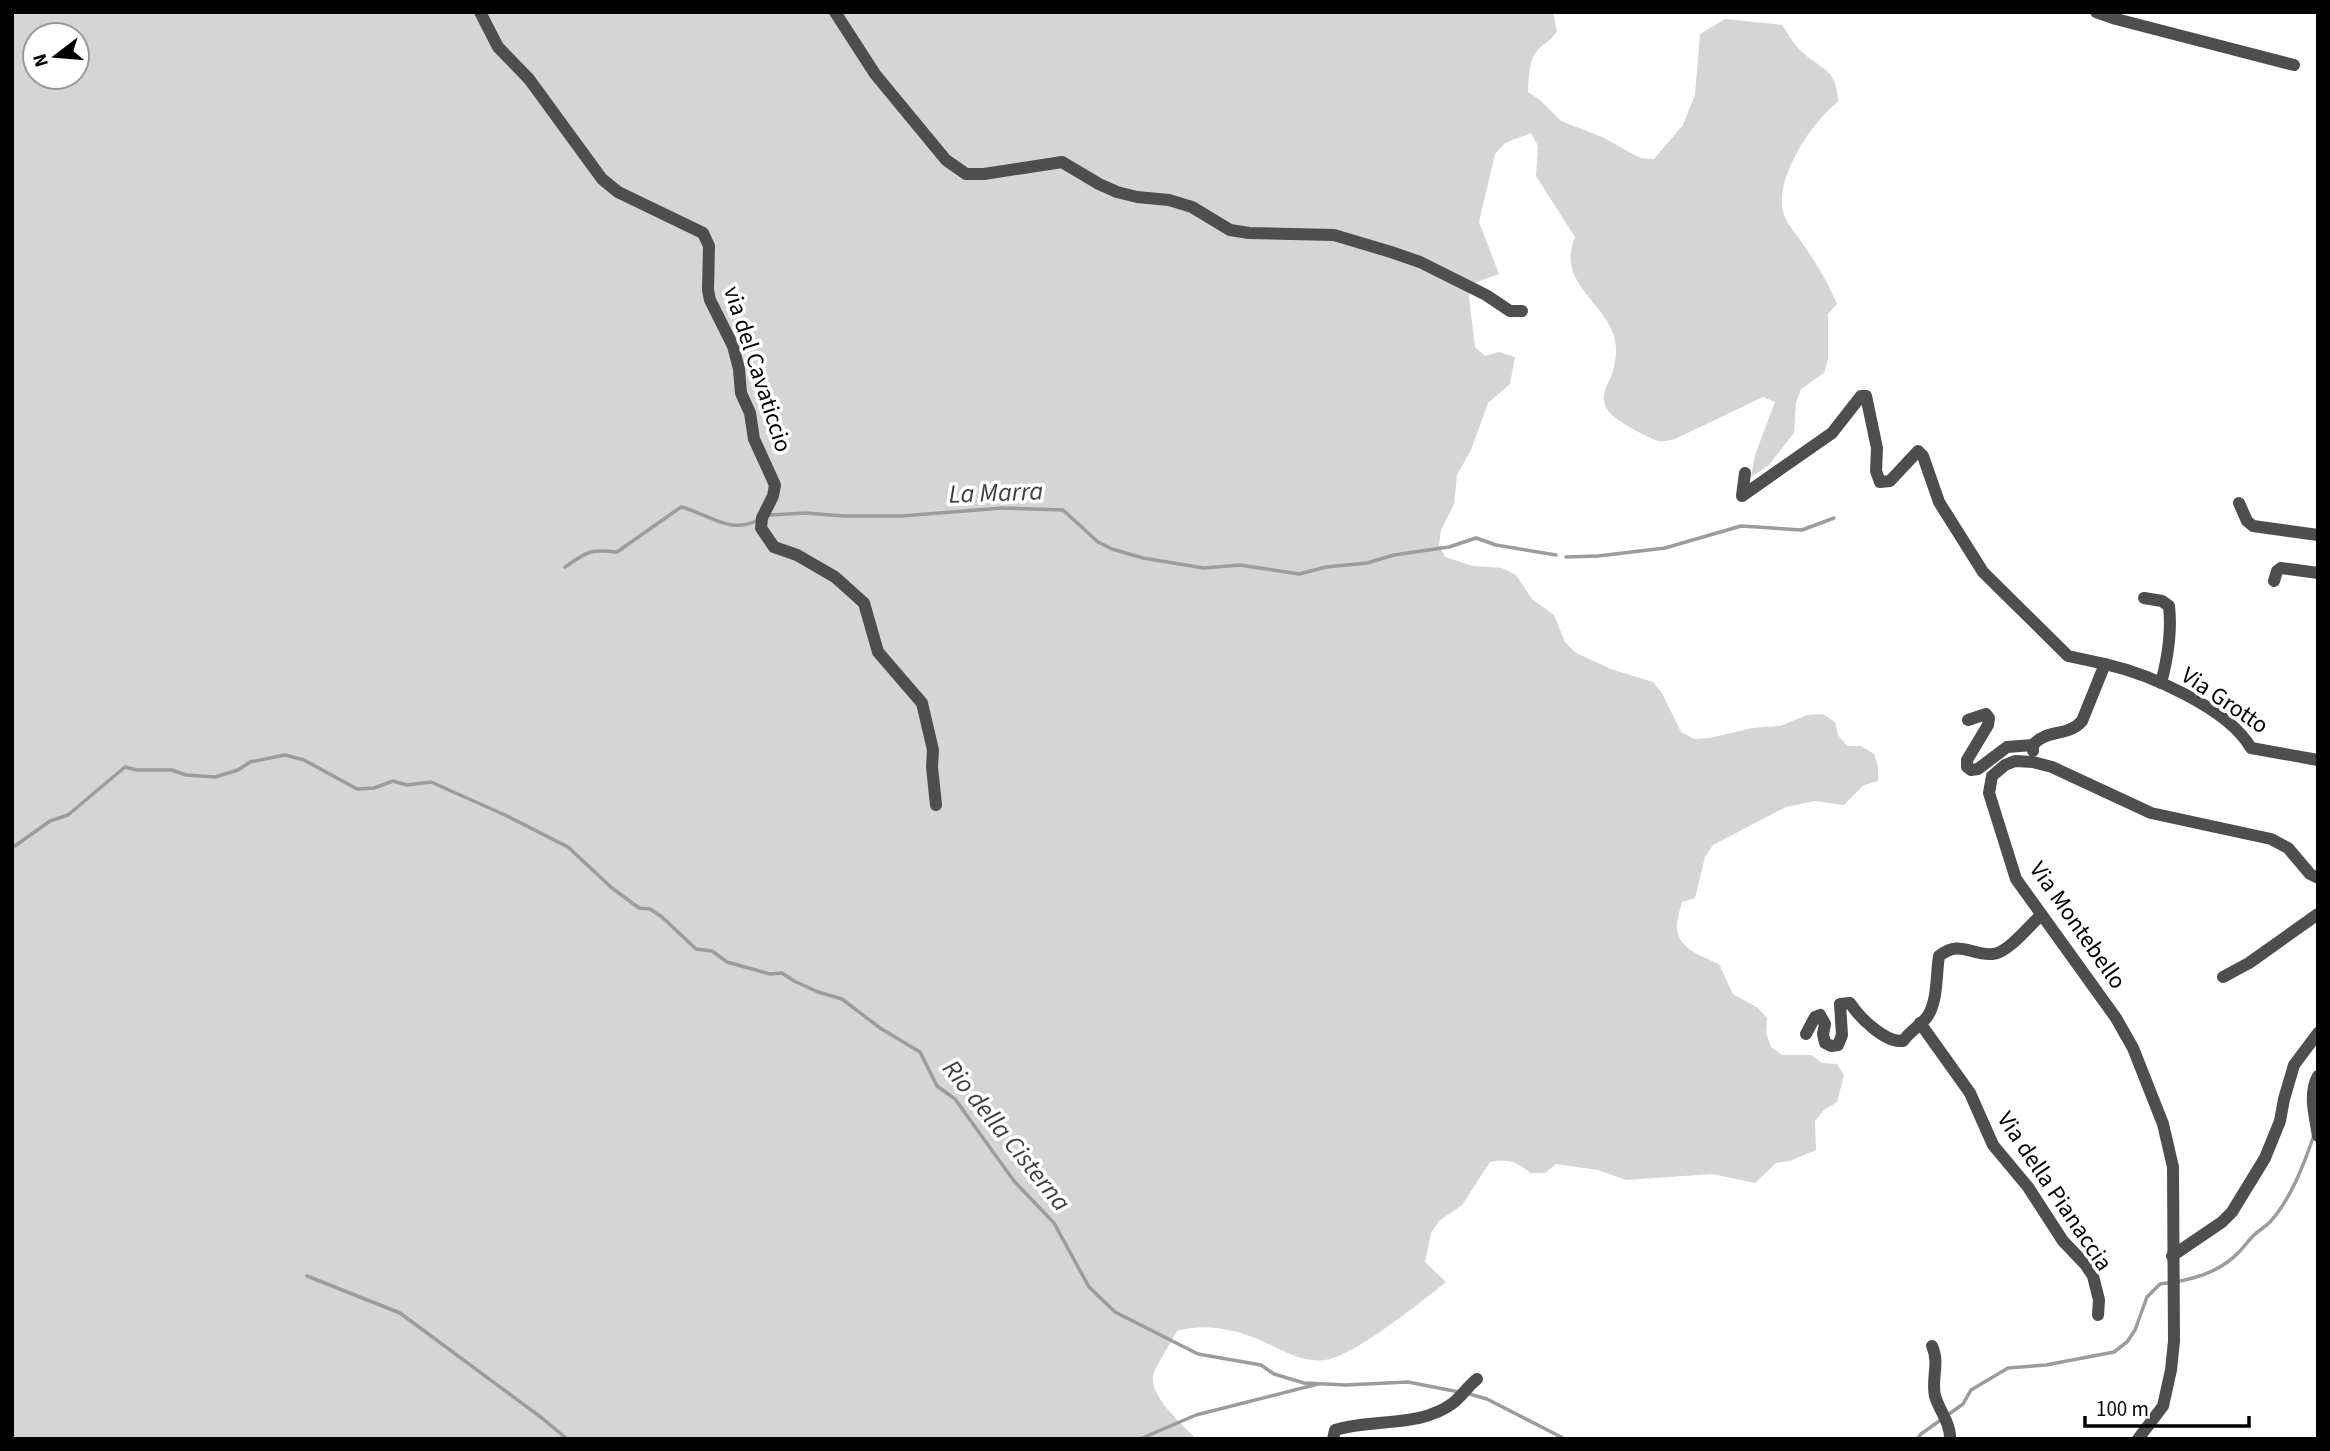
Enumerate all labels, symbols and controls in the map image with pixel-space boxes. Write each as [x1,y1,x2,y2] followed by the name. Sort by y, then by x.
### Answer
[21,21,91,91] north arrow
[26,50,56,70] text: N
[714,282,801,457] street label: via del Cavaticcio
[948,472,1044,513] water label: La Marra
[2174,658,2276,743] street label: Via Grotto
[2021,854,2135,996] street label: Via Montebello
[934,1052,1079,1219] water label: Rio della Cisterna
[1988,1105,2121,1278] street label: Via della Pianaccia
[2085,1384,2250,1428] scale bar
[2096,1394,2149,1424] text: 100 m

